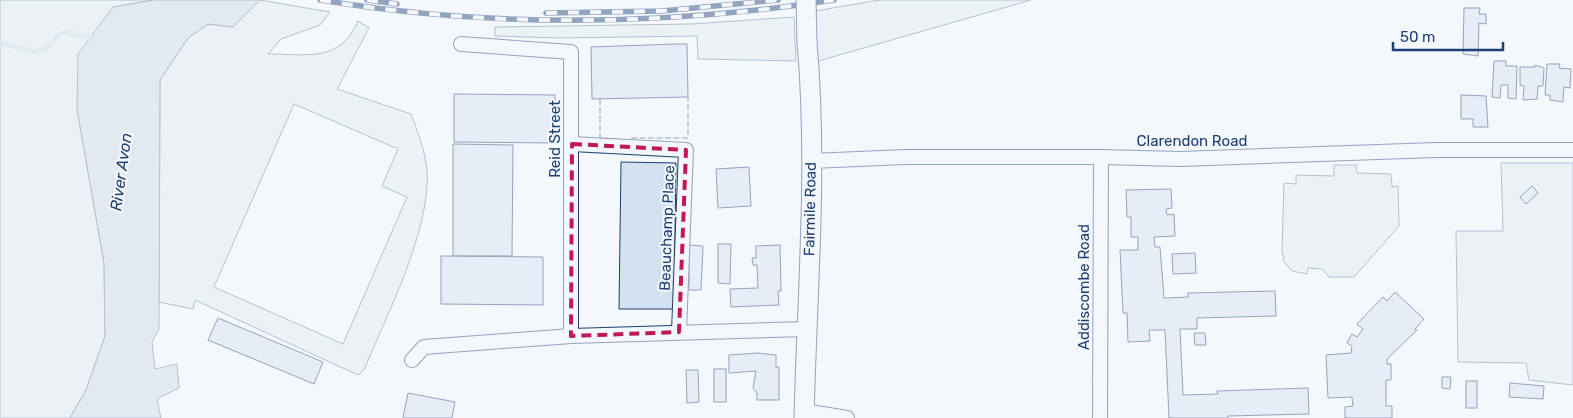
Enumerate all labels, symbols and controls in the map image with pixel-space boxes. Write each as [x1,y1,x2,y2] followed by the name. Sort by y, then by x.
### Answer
[1393,20,1503,52] scale bar
[1400,28,1435,46] text: 50 m
[546,100,564,178] street label: Reid Street
[106,132,136,212] water label: River Avon
[1137,132,1247,150] street label: Clarendon Road
[800,162,820,256] street label: Fairmile Road
[656,165,678,291] street label: Beauchamp Place
[1075,224,1093,350] street label: Addiscombe Road

